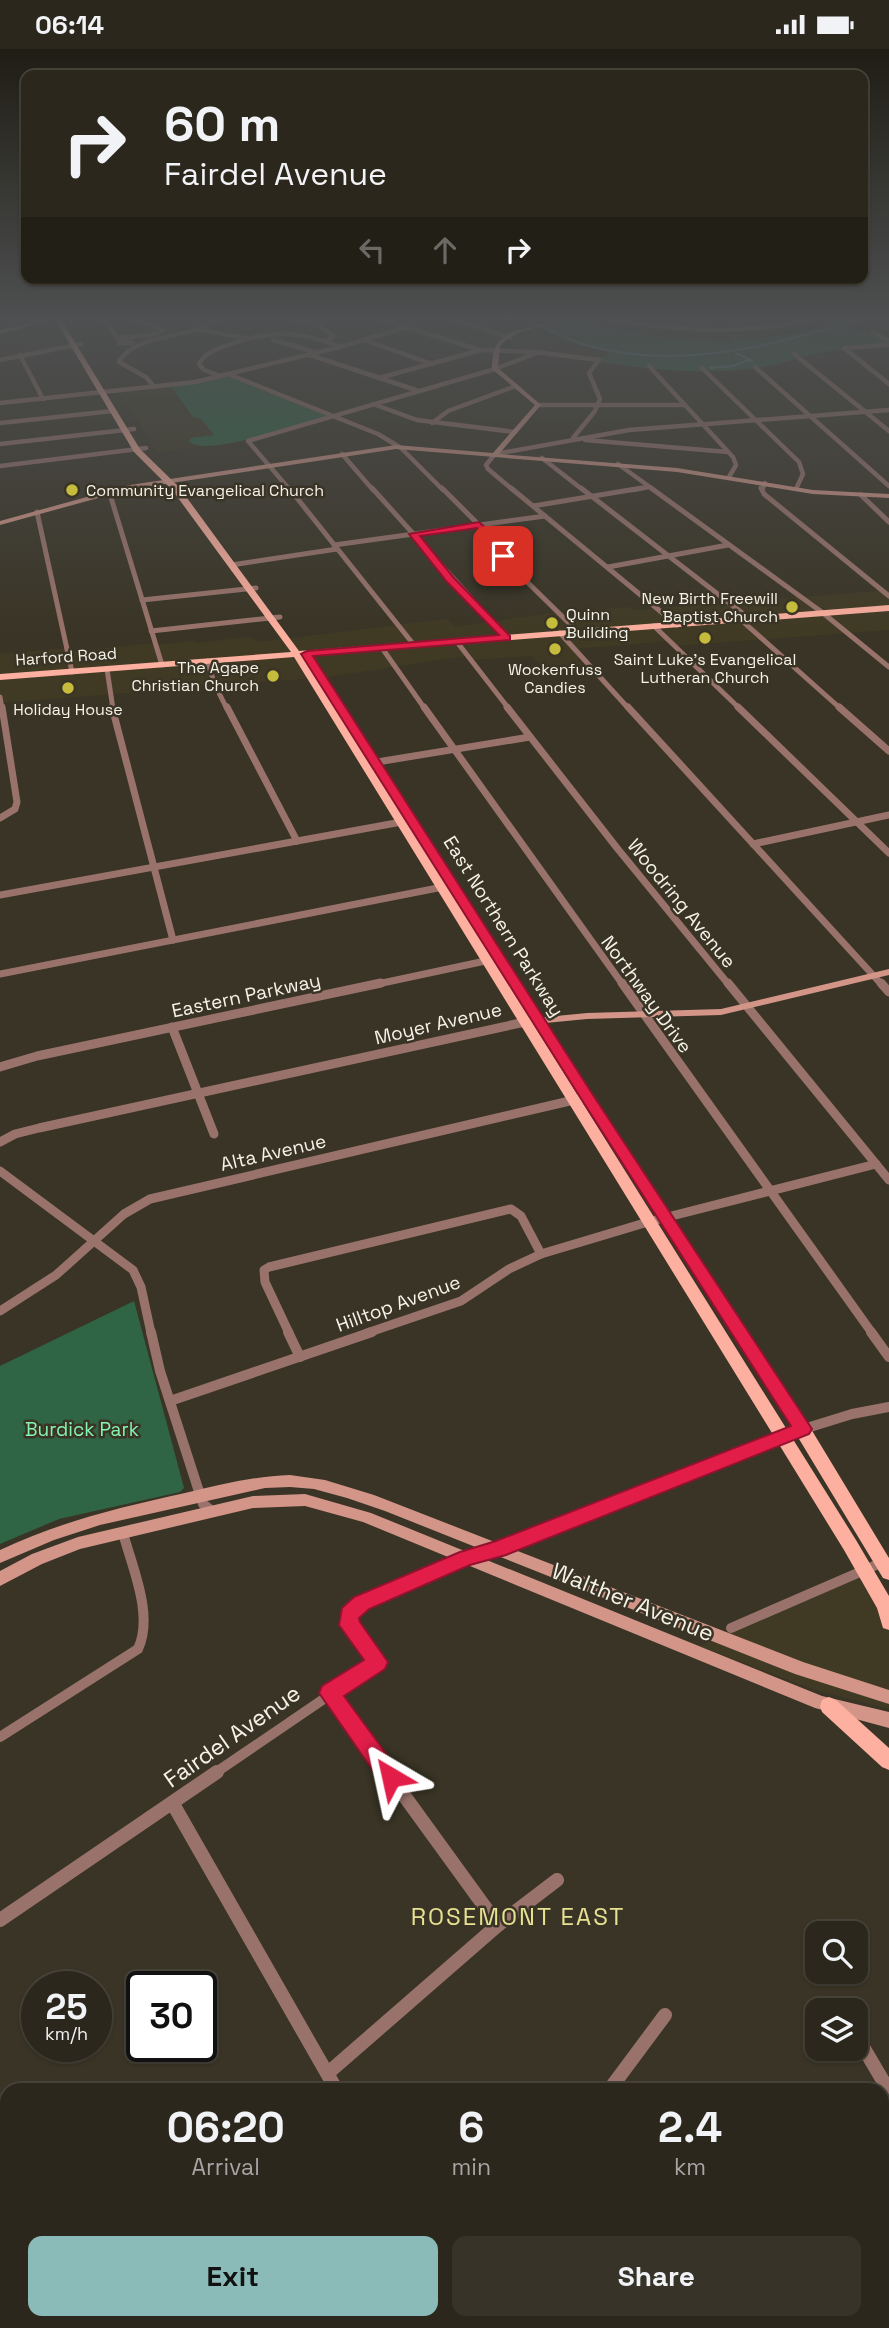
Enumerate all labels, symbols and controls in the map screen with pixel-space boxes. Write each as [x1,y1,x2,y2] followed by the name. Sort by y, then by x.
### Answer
[35,8,104,42] text: 06:14
[164,93,280,155] text: 60 m
[49,98,140,189] icon: right
[164,154,387,194] text: Fairdel Avenue
[353,231,391,269] icon: left
[426,231,464,269] icon: ahead
[499,231,537,269] icon: right
[86,480,324,501] place label: Community Evangelical Church
[64,482,80,498] marker: Community Evangelical Church
[473,526,533,586] pin
[484,537,522,575] icon: arrive
[642,588,778,627] place label: New Birth Freewill Baptist Church
[784,599,800,615] marker: New Birth Freewill Baptist Church
[566,604,629,643] place label: Quinn Building
[544,615,560,631] marker: Quinn Building
[697,630,713,646] marker: Saint Luke's Evangelical Lutheran Church
[547,641,563,657] marker: Wockenfuss Candies
[15,642,118,671] street label: Harford Road
[614,649,796,688] place label: Saint Luke's Evangelical Lutheran Church
[131,657,259,696] place label: The Agape Christian Church
[508,659,602,698] place label: Wockenfuss Candies
[265,668,281,684] marker: The Agape Christian Church
[60,680,76,696] marker: Holiday House
[13,699,123,720] place label: Holiday House
[438,831,569,1021] street label: East Northern Parkway
[622,833,742,973] street label: Woodring Avenue
[595,930,698,1058] street label: Northway Drive
[169,968,323,1023] street label: Eastern Parkway
[372,997,504,1050] street label: Moyer Avenue
[218,1128,329,1177] street label: Alta Avenue
[333,1269,464,1338] street label: Hilltop Avenue
[25,1417,139,1442] park label: Burdick Park
[547,1556,719,1648] street label: Walther Avenue
[158,1678,306,1794] street label: Fairdel Avenue
[354,1740,428,1814] position arrow
[411,1901,625,1932] district label: ROSEMONT EAST
[805,1921,868,2061] map controls
[805,1921,868,1984] button: search
[126,1971,217,2062] speed limit sign: 30
[46,1985,87,2029] text: 25
[805,1998,868,2061] button: layers
[45,2022,88,2045] text: km/h
[167,2101,285,2154] text: 06:20
[458,2101,484,2154] text: 6
[658,2101,722,2154] text: 2.4
[192,2152,260,2182] text: Arrival
[452,2152,491,2182] text: min
[674,2152,706,2182] text: km
[28,2236,438,2316] button: Exit
[452,2236,861,2316] button: Share

